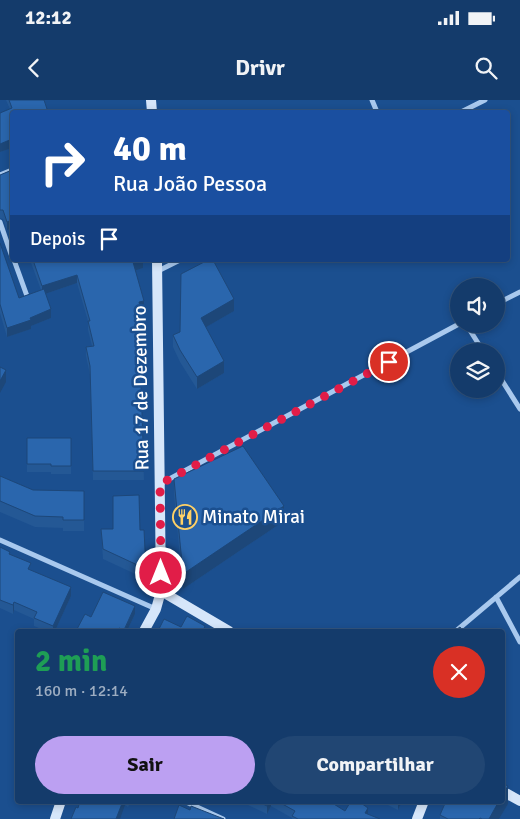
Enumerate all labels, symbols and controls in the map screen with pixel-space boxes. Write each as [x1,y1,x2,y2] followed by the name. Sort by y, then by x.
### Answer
[25,6,72,30] text: 12:12
[20,54,48,82] icon: back
[235,54,285,81] text: Drivr
[472,54,500,82] icon: search
[113,127,187,170] text: 40 m
[30,130,95,195] icon: right
[113,170,267,197] text: Rua João Pessoa
[95,225,123,253] icon: arrive
[30,227,85,251] text: Depois
[450,278,505,398] map controls
[450,278,505,333] button: sound
[128,305,154,471] street label: Rua 17 de Dezembro
[368,341,410,383] pin
[450,343,505,398] button: layers
[375,348,403,376] icon: arrive
[172,504,198,530] restaurant icon: Minato Mirai
[202,505,305,529] place label: Minato Mirai
[134,546,186,598] position arrow
[35,643,107,680] text: 2 min
[433,646,485,698] button: close
[35,681,128,701] text: 160 m · 12:14
[35,736,255,794] button: Sair
[265,736,485,794] button: Compartilhar

